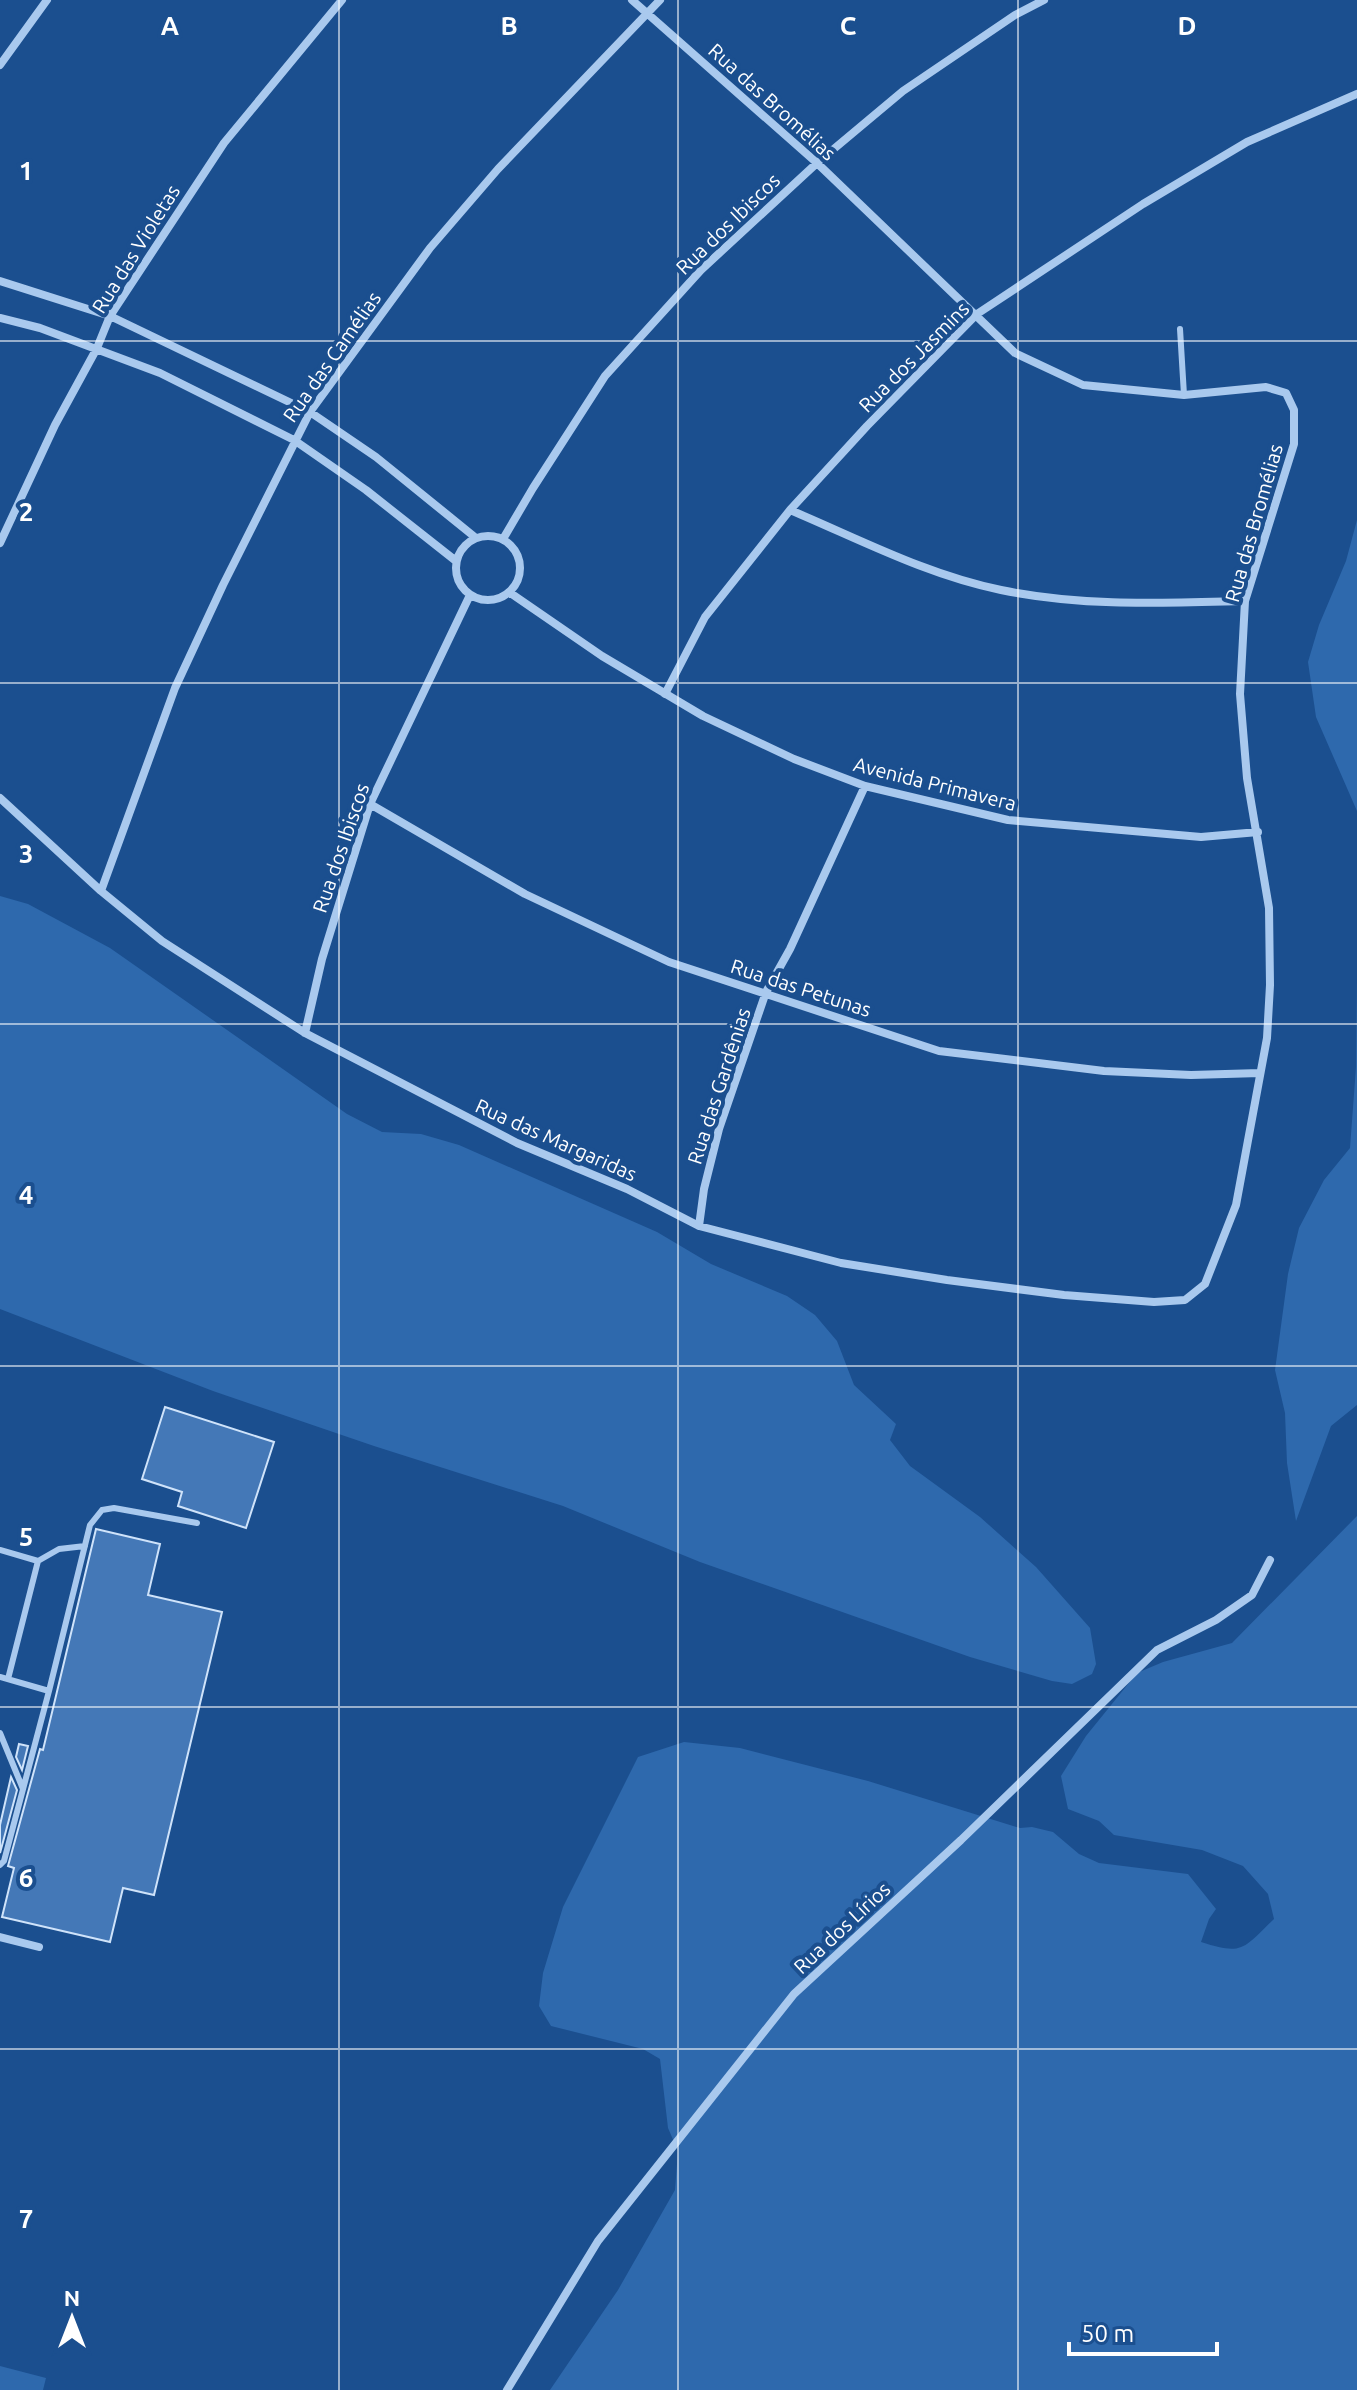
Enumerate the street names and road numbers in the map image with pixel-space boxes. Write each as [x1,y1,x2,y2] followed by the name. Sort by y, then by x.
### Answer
[704,38,841,165] street label: Rua das Bromélias
[671,168,784,279] street label: Rua dos Ibiscos
[87,180,184,317] street label: Rua das Violetas
[278,287,385,426] street label: Rua das Camélias
[854,297,974,417] street label: Rua dos Jasmins
[1220,441,1287,605] street label: Rua das Bromélias
[851,752,1019,815] street label: Avenida Primavera
[308,780,373,916] street label: Rua dos Ibiscos
[728,954,874,1021] street label: Rua das Petunas
[682,1005,755,1167] street label: Rua das Gardênias
[472,1094,640,1185] street label: Rua das Margaridas
[789,1877,895,1978] street label: Rua dos Lírios

